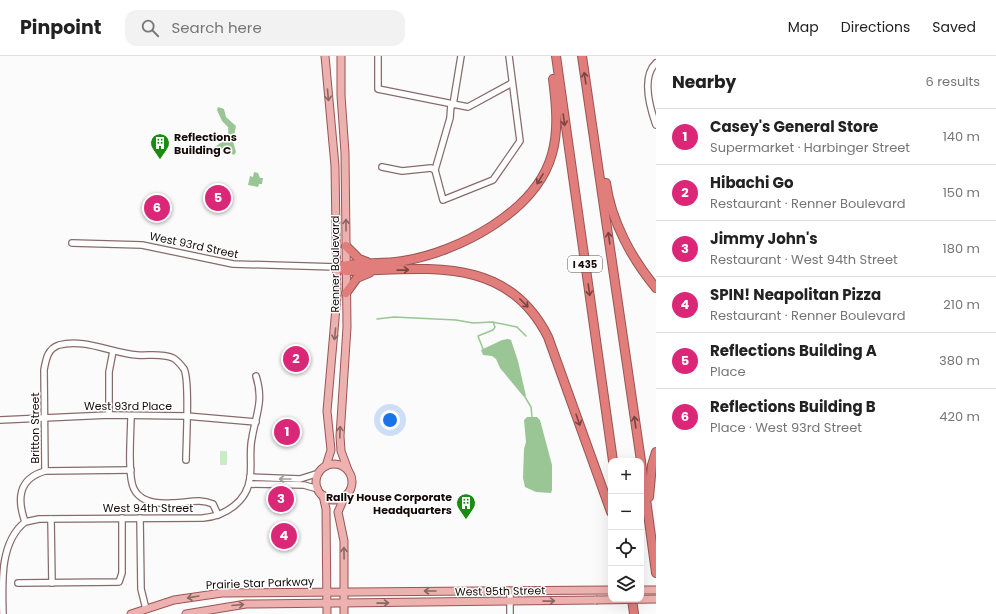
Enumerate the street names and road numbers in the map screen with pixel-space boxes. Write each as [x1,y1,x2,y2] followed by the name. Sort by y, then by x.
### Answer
[327,216,343,312] street label: Renner Boulevard
[148,228,240,262] street label: West 93rd Street
[568,256,602,272] road number: I 435
[27,393,43,463] street label: Britton Street
[84,398,172,414] street label: West 93rd Place
[103,500,193,516] street label: West 94th Street
[206,573,315,593] street label: Prairie Star Parkway
[455,582,545,600] street label: West 95th Street

